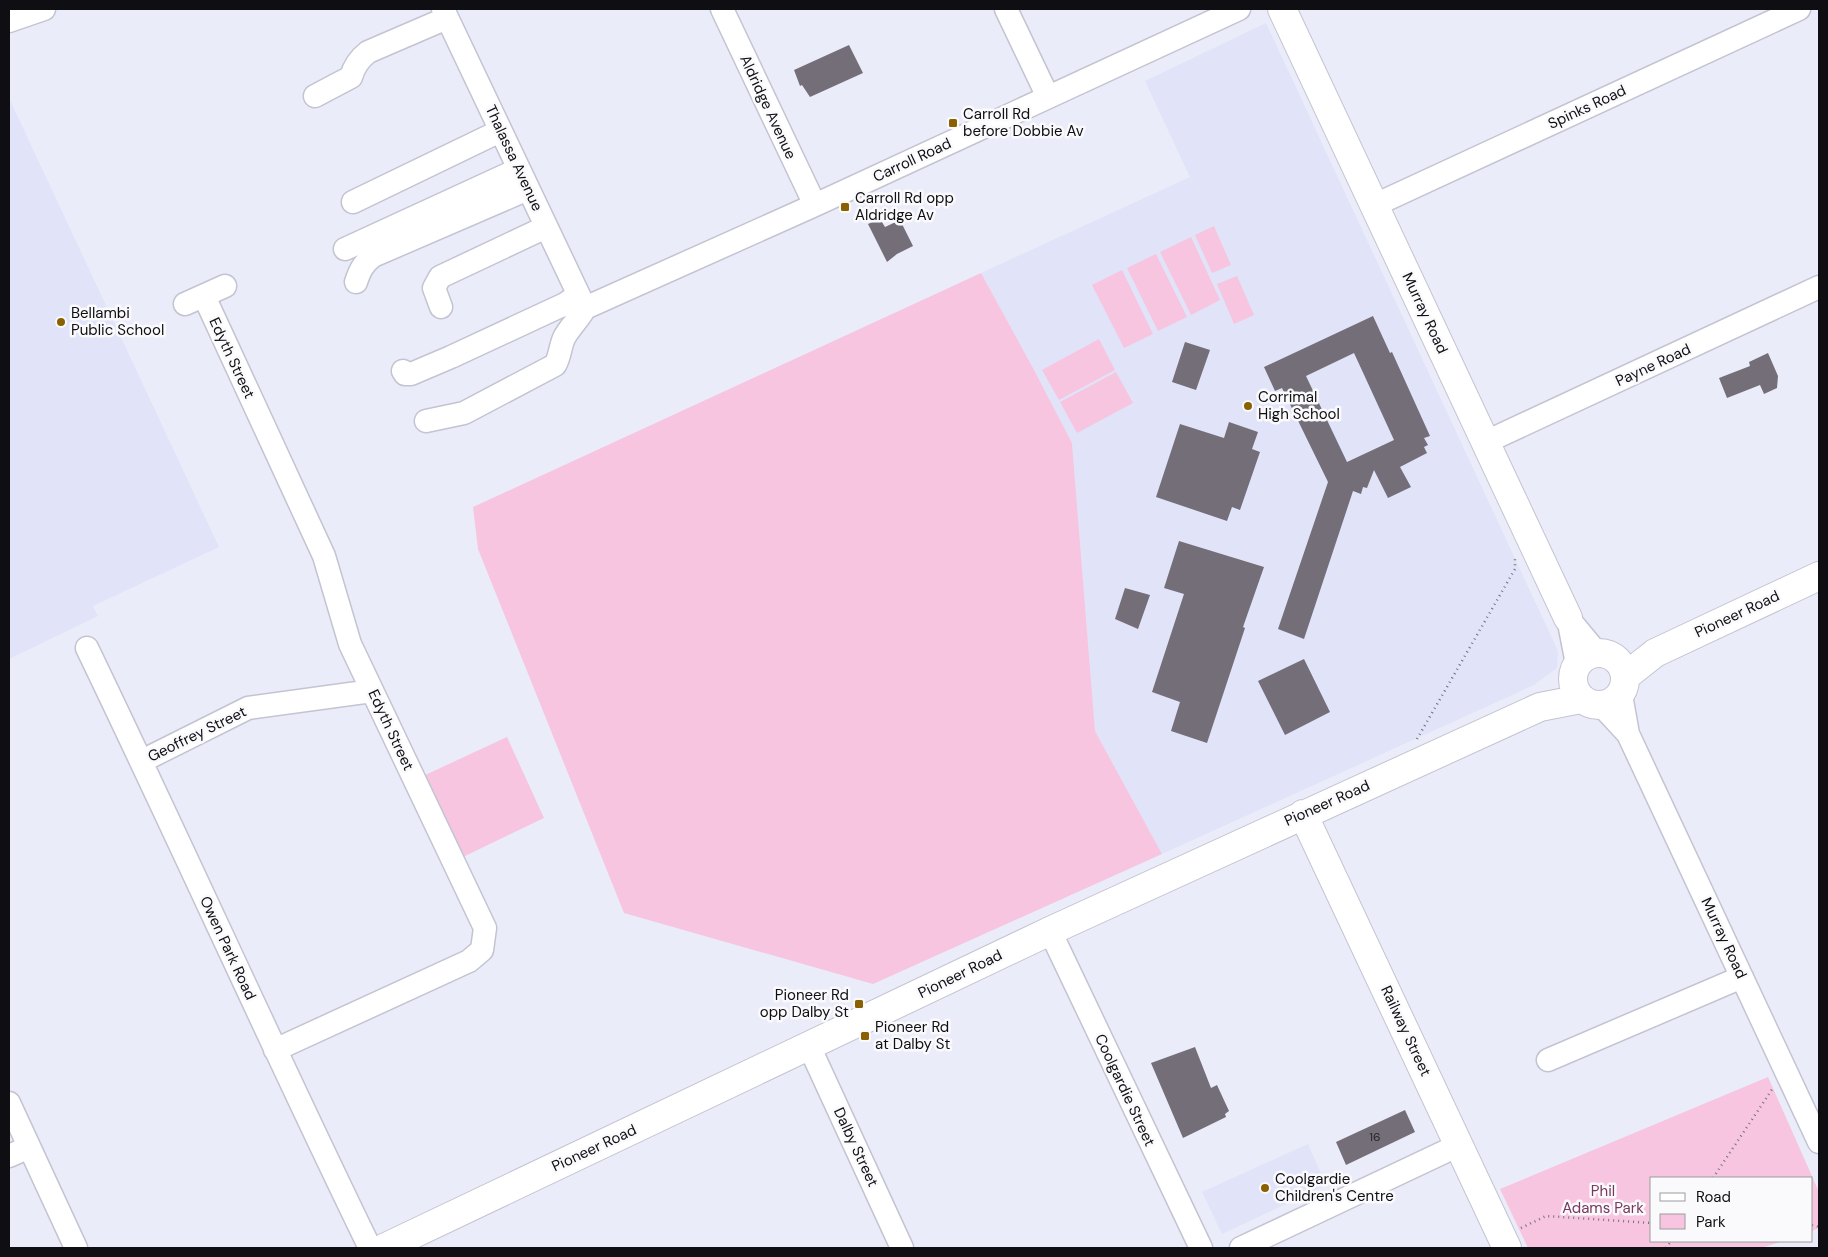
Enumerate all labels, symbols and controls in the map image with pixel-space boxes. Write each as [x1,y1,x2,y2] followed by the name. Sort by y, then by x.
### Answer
[735,52,801,162] street label: Aldridge Avenue
[1545,80,1629,134] street label: Spinks Road
[481,102,547,214] street label: Thalassa Avenue
[963,104,1084,141] place label: Carroll Rd before Dobbie Av
[947,117,959,129] marker: Carroll Rd before Dobbie Av
[870,133,954,187] street label: Carroll Road
[855,188,954,225] place label: Carroll Rd opp Aldridge Av
[839,201,851,213] marker: Carroll Rd opp Aldridge Av
[1397,269,1453,357] street label: Murray Road
[71,303,164,340] place label: Bellambi Public School
[205,314,260,402] street label: Edyth Street
[55,316,67,328] marker: Bellambi Public School
[1612,339,1694,391] street label: Payne Road
[1258,387,1340,424] place label: Corrimal High School
[1242,400,1254,412] marker: Corrimal High School
[1691,586,1783,642] street label: Pioneer Road
[364,686,419,774] street label: Edyth Street
[144,701,250,767] street label: Geoffrey Street
[1281,775,1373,831] street label: Pioneer Road
[195,893,261,1003] street label: Owen Park Road
[1696,894,1752,982] street label: Murray Road
[915,945,1005,1003] street label: Pioneer Road
[1376,982,1436,1080] street label: Railway Street
[760,985,849,1022] place label: Pioneer Rd opp Dalby St
[853,998,865,1010] marker: Pioneer Rd opp Dalby St
[875,1017,950,1054] place label: Pioneer Rd at Dalby St
[859,1030,871,1042] marker: Pioneer Rd at Dalby St
[1090,1031,1160,1149] street label: Coolgardie Street
[829,1104,883,1190] street label: Dalby Street
[548,1120,640,1176] street label: Pioneer Road
[1369,1129,1381,1145] house number: 16
[1275,1169,1394,1206] place label: Coolgardie Children's Centre
[1650,1177,1813,1242] legend
[1562,1181,1644,1218] park label: Phil Adams Park
[1259,1182,1271,1194] marker: Coolgardie Children's Centre
[1696,1187,1731,1207] text: Road
[1696,1212,1726,1232] text: Park

